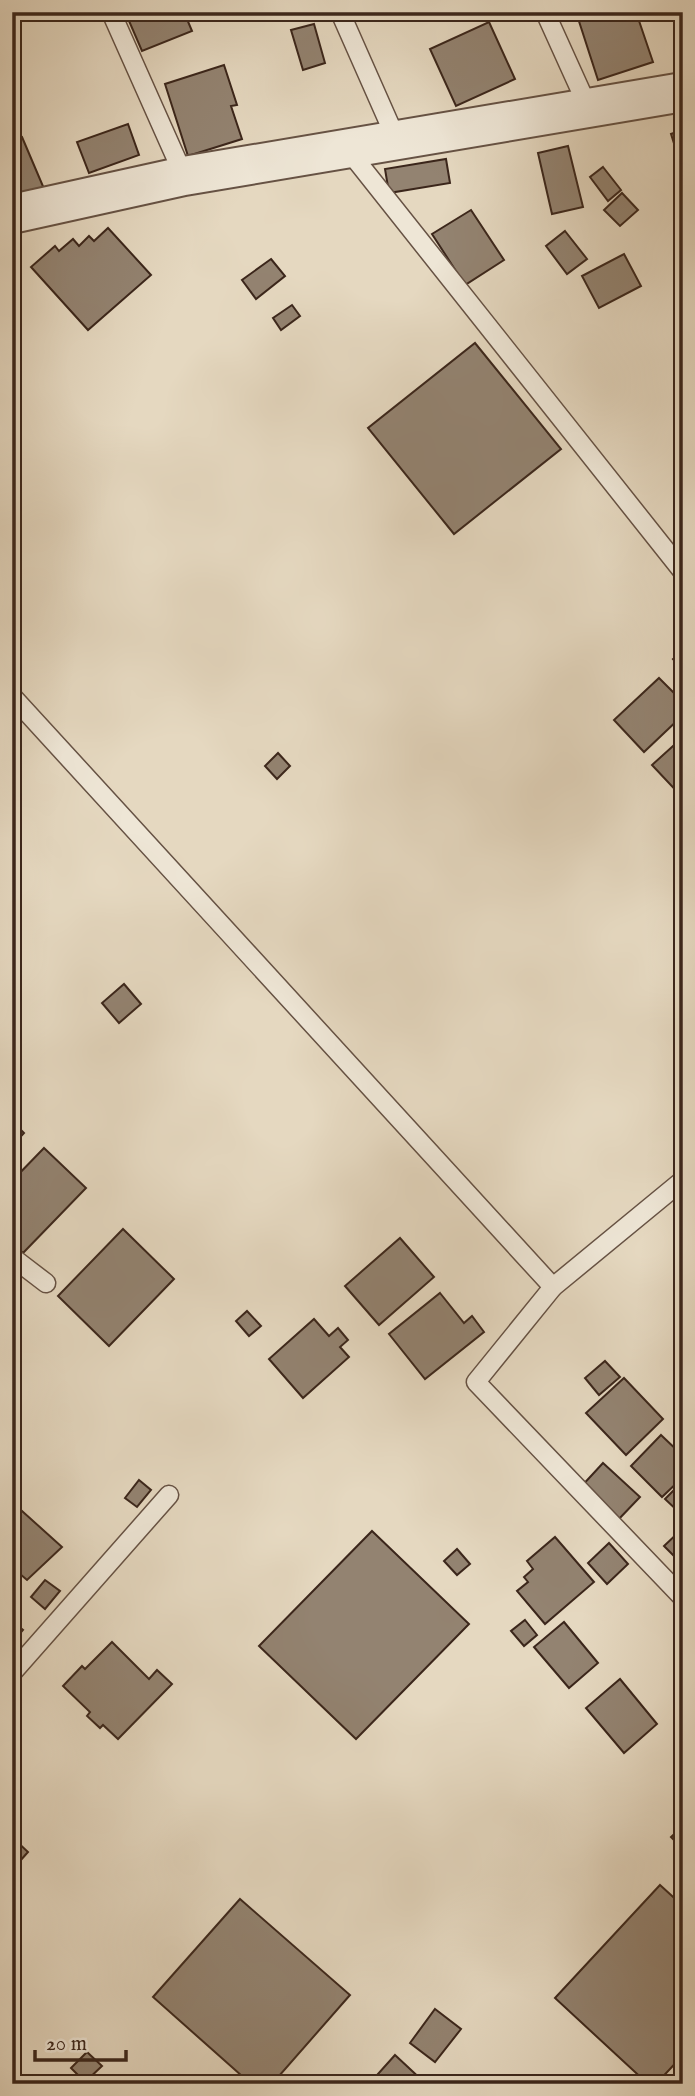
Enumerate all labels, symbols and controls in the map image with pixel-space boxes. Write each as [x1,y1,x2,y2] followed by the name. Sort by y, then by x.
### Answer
[35,2019,126,2063] scale bar
[46,2031,87,2058] text: 20 m

